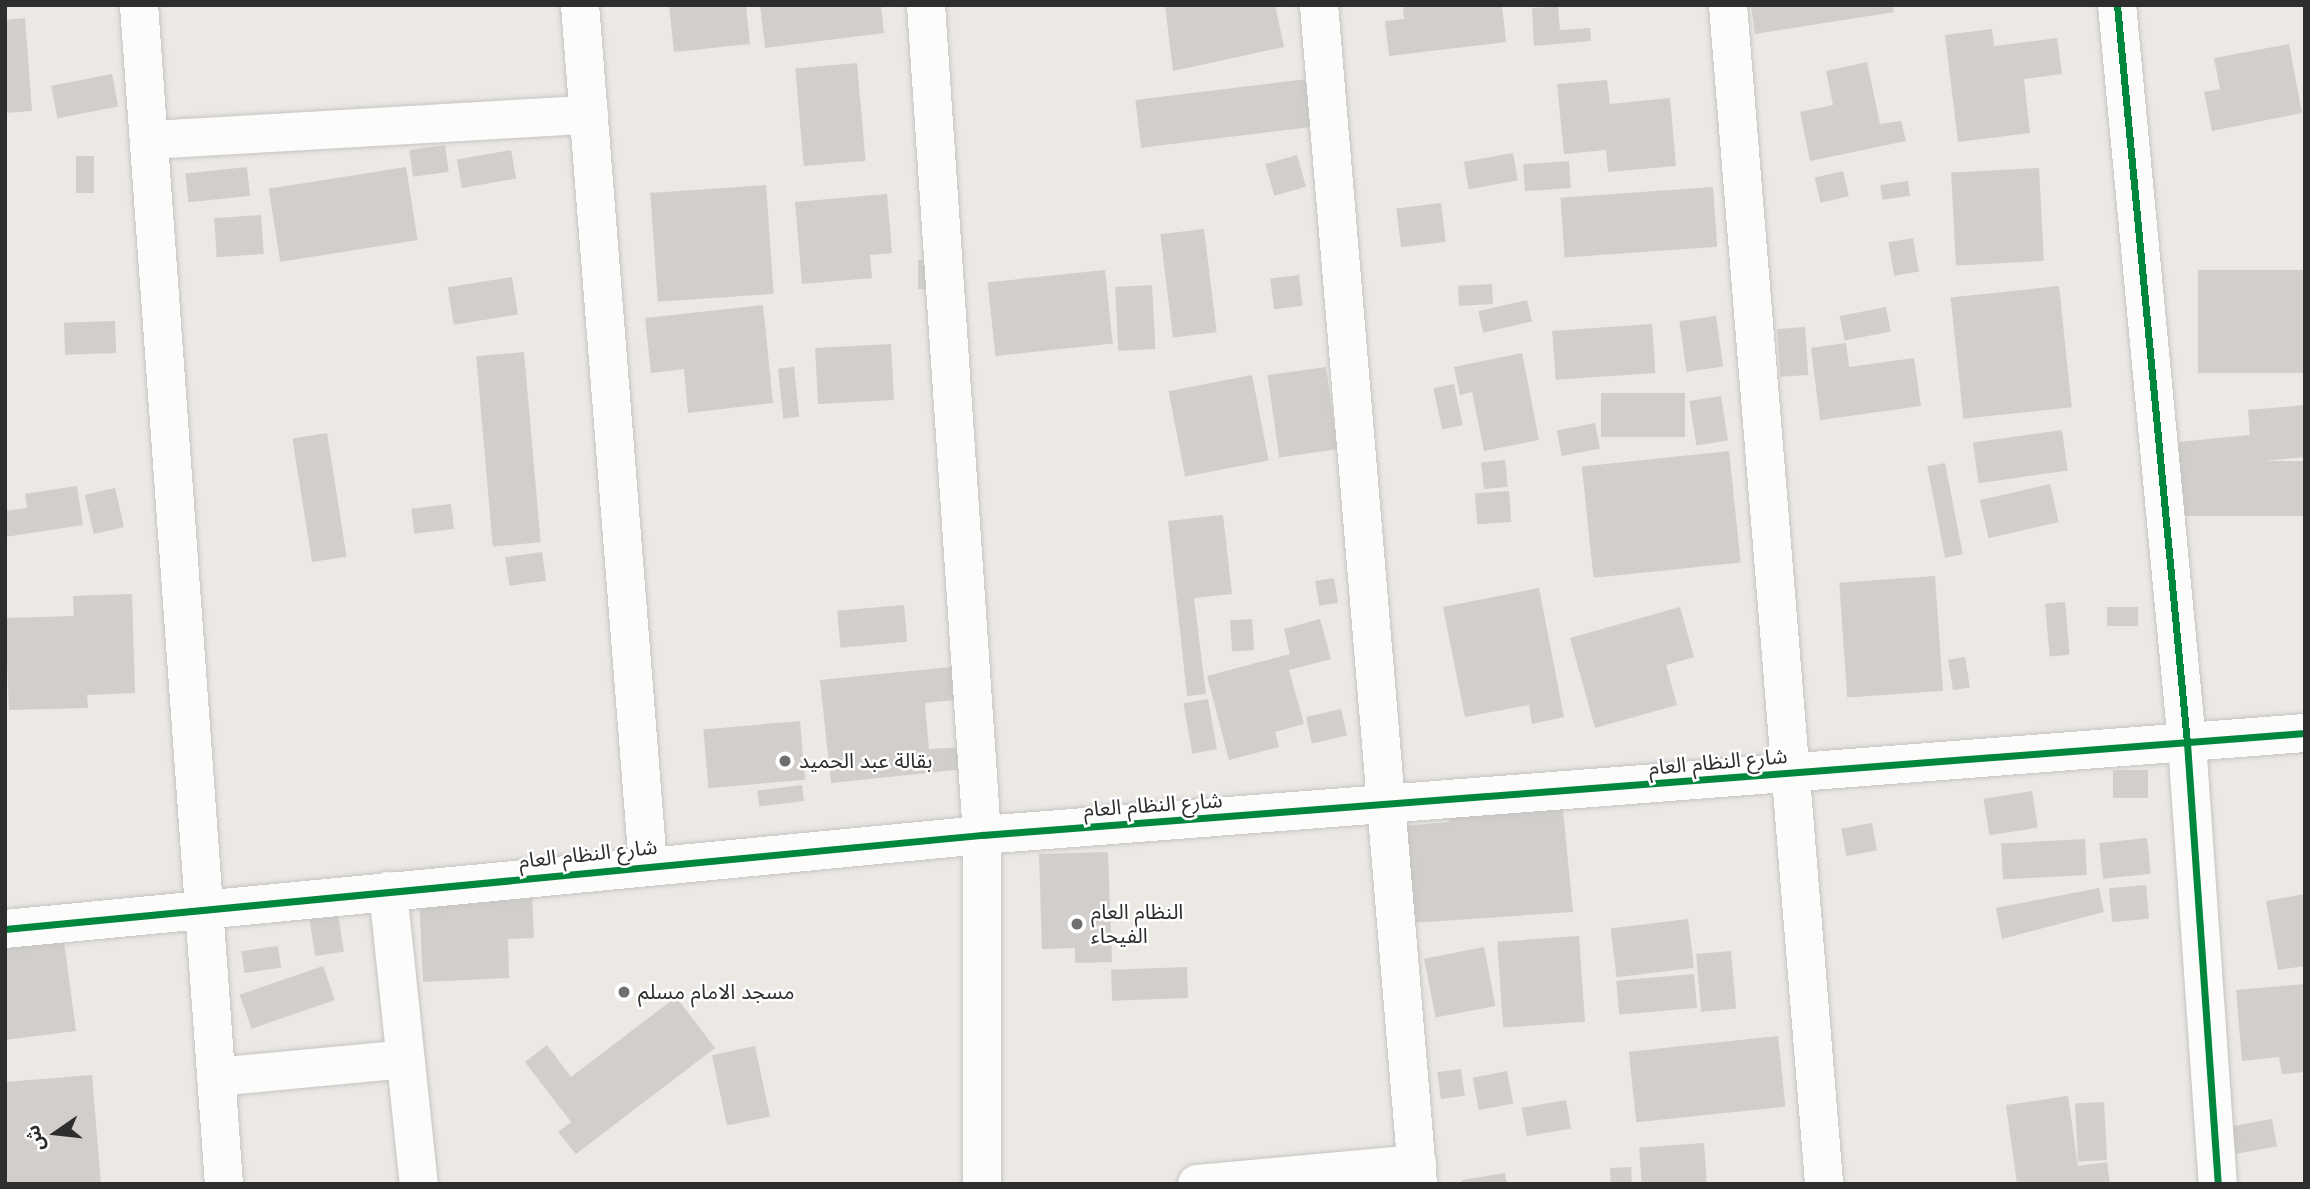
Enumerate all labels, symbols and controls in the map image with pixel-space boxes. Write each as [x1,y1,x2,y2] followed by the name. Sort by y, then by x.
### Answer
[1648,743,1788,781] street label: شارع النظام العام
[799,748,932,774] place label: بقالة عبد الحميد
[777,753,793,769] marker: بقالة عبد الحميد
[1083,788,1223,822] street label: شارع النظام العام
[518,834,658,874] street label: شارع النظام العام
[1091,899,1183,949] place label: النظام العام الفيحاء
[1069,916,1085,932] marker: النظام العام الفيحاء
[638,979,795,1005] place label: مسجد الامام مسلم
[616,984,632,1000] marker: مسجد الامام مسلم
[21,1098,91,1168] north arrow
[22,1123,48,1153] text: ش

